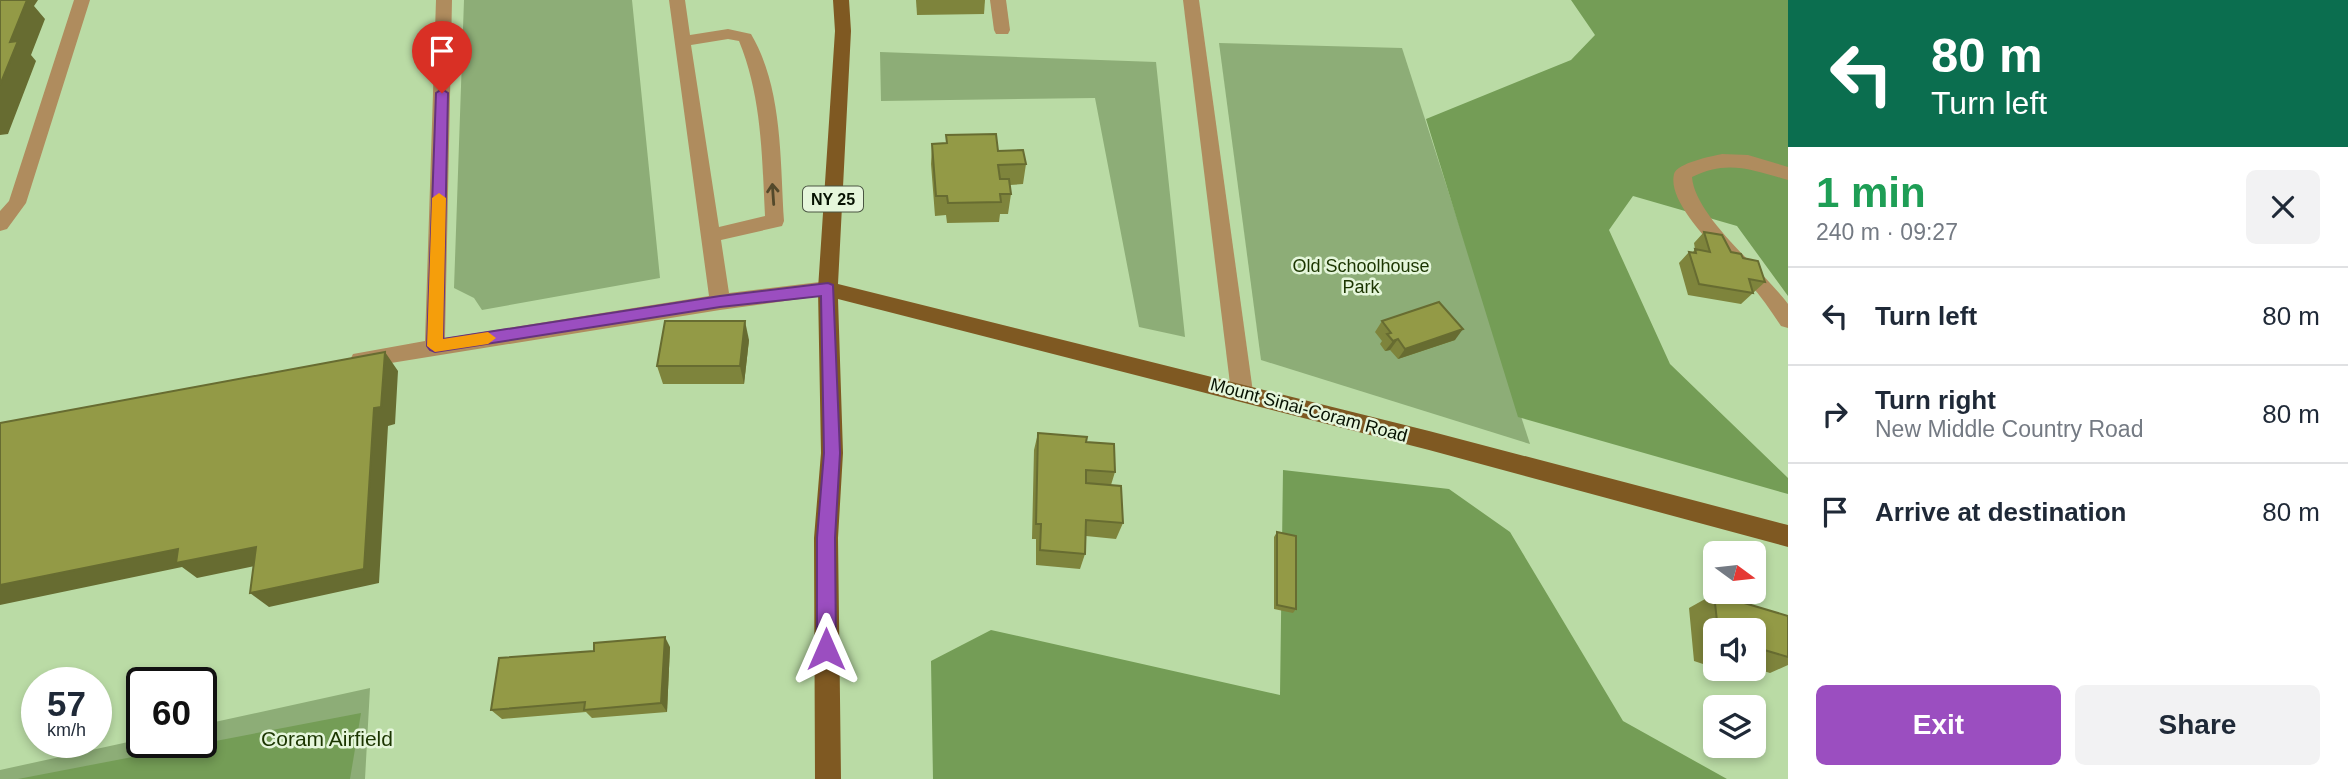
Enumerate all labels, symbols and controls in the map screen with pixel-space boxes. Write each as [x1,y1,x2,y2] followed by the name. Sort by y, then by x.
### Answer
[412,21,472,93] pin
[1816,28,1907,119] icon: left
[1931,28,2043,82] text: 80 m
[423,32,461,70] icon: arrive
[1931,85,2047,121] text: Turn left
[1816,169,1926,216] text: 1 min
[2246,170,2320,244] button: close
[766,183,779,206] one-way arrow
[803,186,863,211] road number: NY 25
[1816,219,1958,245] text: 240 m · 09:27
[1292,256,1430,297] park label: Old Schoolhouse Park
[1816,297,1854,335] icon: left
[1875,301,1977,331] text: Turn left
[2262,301,2320,331] text: 80 m
[1208,374,1410,446] street label: Mount Sinai-Coram Road
[1875,385,1996,415] text: Turn right
[1816,395,1854,433] icon: right
[2262,399,2320,429] text: 80 m
[1875,416,2143,442] text: New Middle Country Road
[1816,493,1854,531] icon: arrive
[1875,497,2126,527] text: Arrive at destination
[2262,497,2320,527] text: 80 m
[1703,541,1766,604] north arrow
[1703,541,1766,758] map controls
[789,612,863,686] position arrow
[1703,618,1766,681] button: sound
[126,667,217,758] speed limit sign: 60
[47,684,86,723] text: 57
[1816,685,2061,765] button: Exit
[2075,685,2320,765] button: Share
[1703,695,1766,758] button: layers
[47,720,86,740] text: km/h
[261,727,393,750] park label: Coram Airfield

